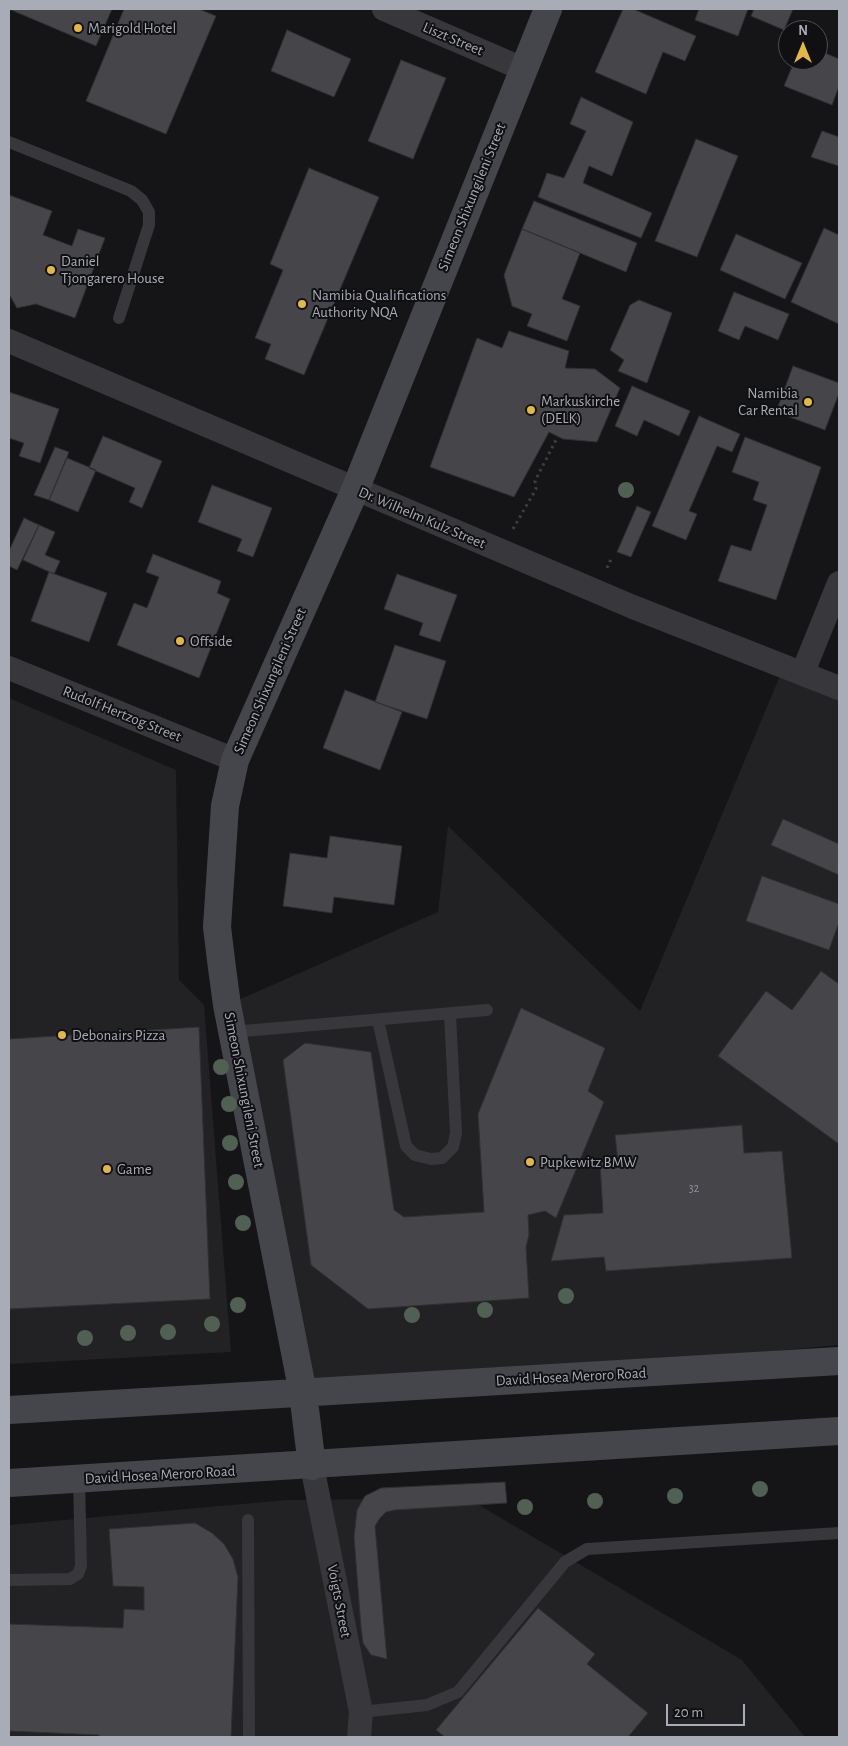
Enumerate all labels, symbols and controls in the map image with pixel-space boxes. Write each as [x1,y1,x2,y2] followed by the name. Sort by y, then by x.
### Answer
[420,18,486,60] street label: Liszt Street
[88,19,176,37] place label: Marigold Hotel
[778,20,828,70] north arrow
[72,22,84,34] marker: Marigold Hotel
[798,24,808,38] text: N
[434,120,510,274] street label: Simeon Shixungileni Street
[61,252,164,287] place label: Daniel Tjongarero House
[45,264,57,276] marker: Daniel Tjongarero House
[312,286,446,321] place label: Namibia Qualifications Authority NQA
[296,298,308,310] marker: Namibia Qualifications Authority NQA
[738,384,798,419] place label: Namibia Car Rental
[541,392,620,427] place label: Markuskirche (DELK)
[802,396,814,408] marker: Namibia Car Rental
[525,404,537,416] marker: Markuskirche (DELK)
[356,483,488,553] street label: Dr. Wilhelm Kulz Street
[230,605,310,757] street label: Simeon Shixungileni Street
[190,632,232,650] place label: Offside
[174,635,186,647] marker: Offside
[60,682,184,746] street label: Rudolf Hertzog Street
[220,1011,268,1169] street label: Simeon Shixungileni Street
[72,1026,165,1044] place label: Debonairs Pizza
[56,1029,68,1041] marker: Debonairs Pizza
[540,1153,637,1171] place label: Pupkewitz BMW
[524,1156,536,1168] marker: Pupkewitz BMW
[117,1160,152,1178] place label: Game
[101,1163,113,1175] marker: Game
[689,1181,699,1195] house number: 32
[495,1364,647,1390] street label: David Hosea Meroro Road
[84,1462,236,1488] street label: David Hosea Meroro Road
[323,1563,355,1639] street label: Voigts Street
[668,1694,747,1726] scale bar
[674,1705,703,1720] text: 20 m

